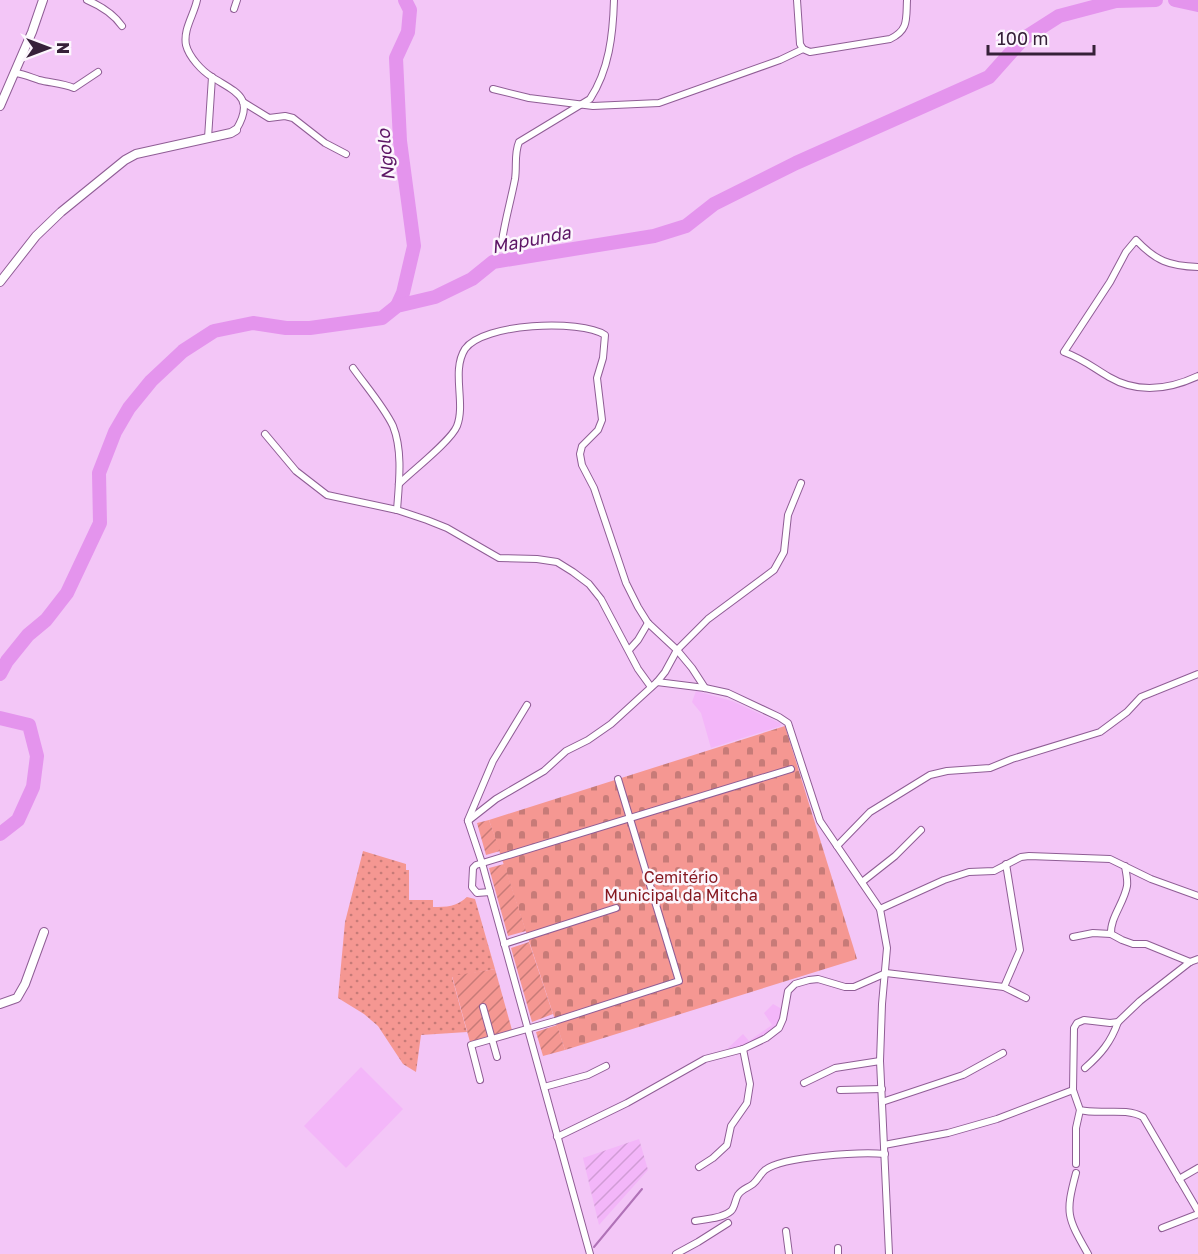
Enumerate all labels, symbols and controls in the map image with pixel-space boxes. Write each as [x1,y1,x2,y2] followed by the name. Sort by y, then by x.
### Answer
[18,18,78,78] north arrow
[988,18,1094,56] scale bar
[997,27,1048,49] text: 100 m
[53,42,73,54] text: N
[371,127,399,182] water label: Ngolo
[490,220,573,257] water label: Mapunda
[604,867,758,905] park label: Cemitério Municipal da Mitcha

